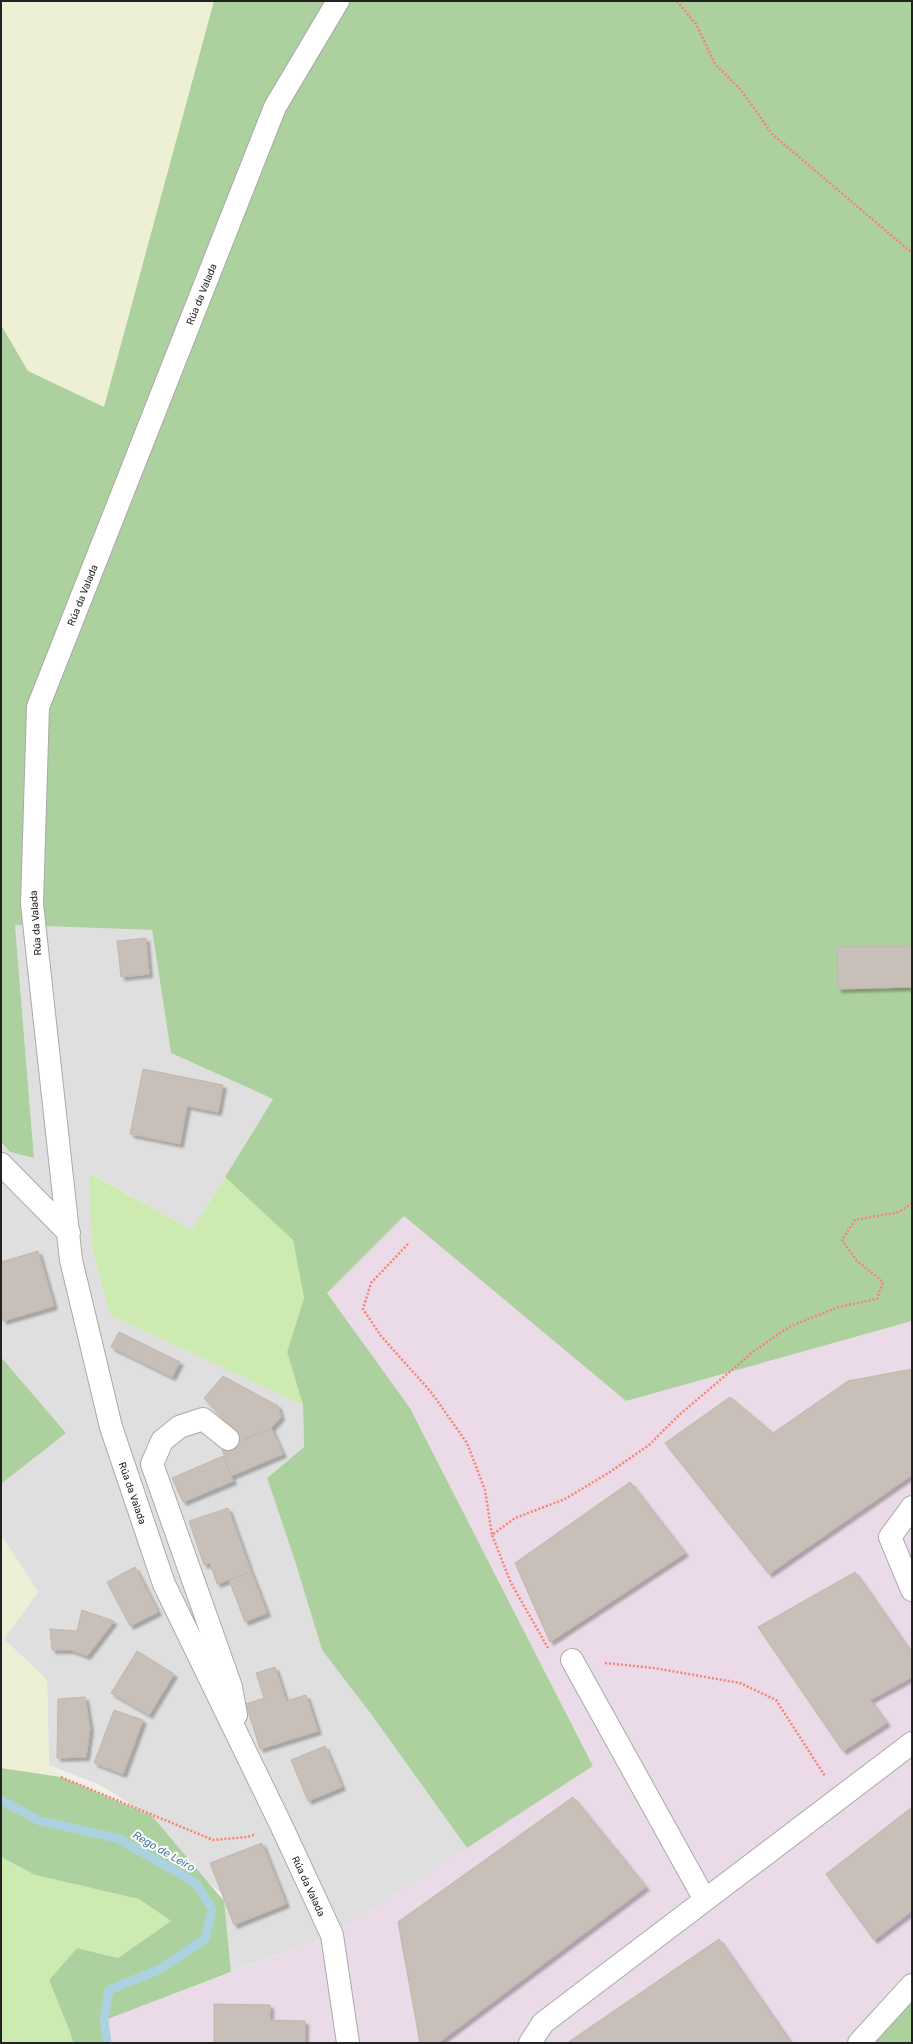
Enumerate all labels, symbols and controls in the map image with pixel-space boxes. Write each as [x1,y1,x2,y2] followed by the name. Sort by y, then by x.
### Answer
[184,262,220,327] street label: Rúa da Valada
[65,563,101,628] street label: Rúa da Valada
[28,890,44,956] street label: Rúa da Valada
[116,1461,148,1526] street label: Rúa da Valada
[130,1828,197,1874] water label: Rego de Leiro
[289,1854,327,1918] street label: Rúa da Valada

